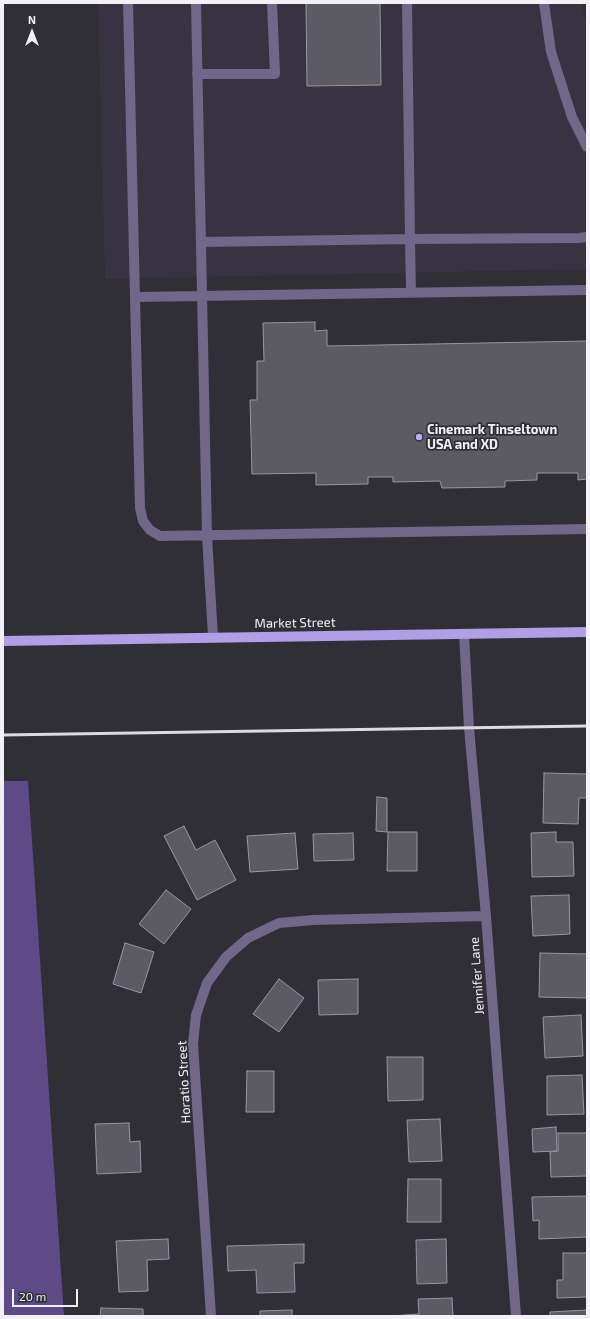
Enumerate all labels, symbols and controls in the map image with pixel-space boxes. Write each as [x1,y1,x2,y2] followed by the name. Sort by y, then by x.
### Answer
[12,12,52,52] north arrow
[28,13,36,26] text: N
[427,422,557,453] place label: Cinemark Tinseltown USA and XD
[414,432,424,442] marker: Cinemark Tinseltown USA and XD
[254,614,336,632] street label: Market Street
[466,937,488,1015] street label: Jennifer Lane
[174,1040,194,1124] street label: Horatio Street
[14,1281,80,1307] scale bar
[19,1289,46,1303] text: 20 m

